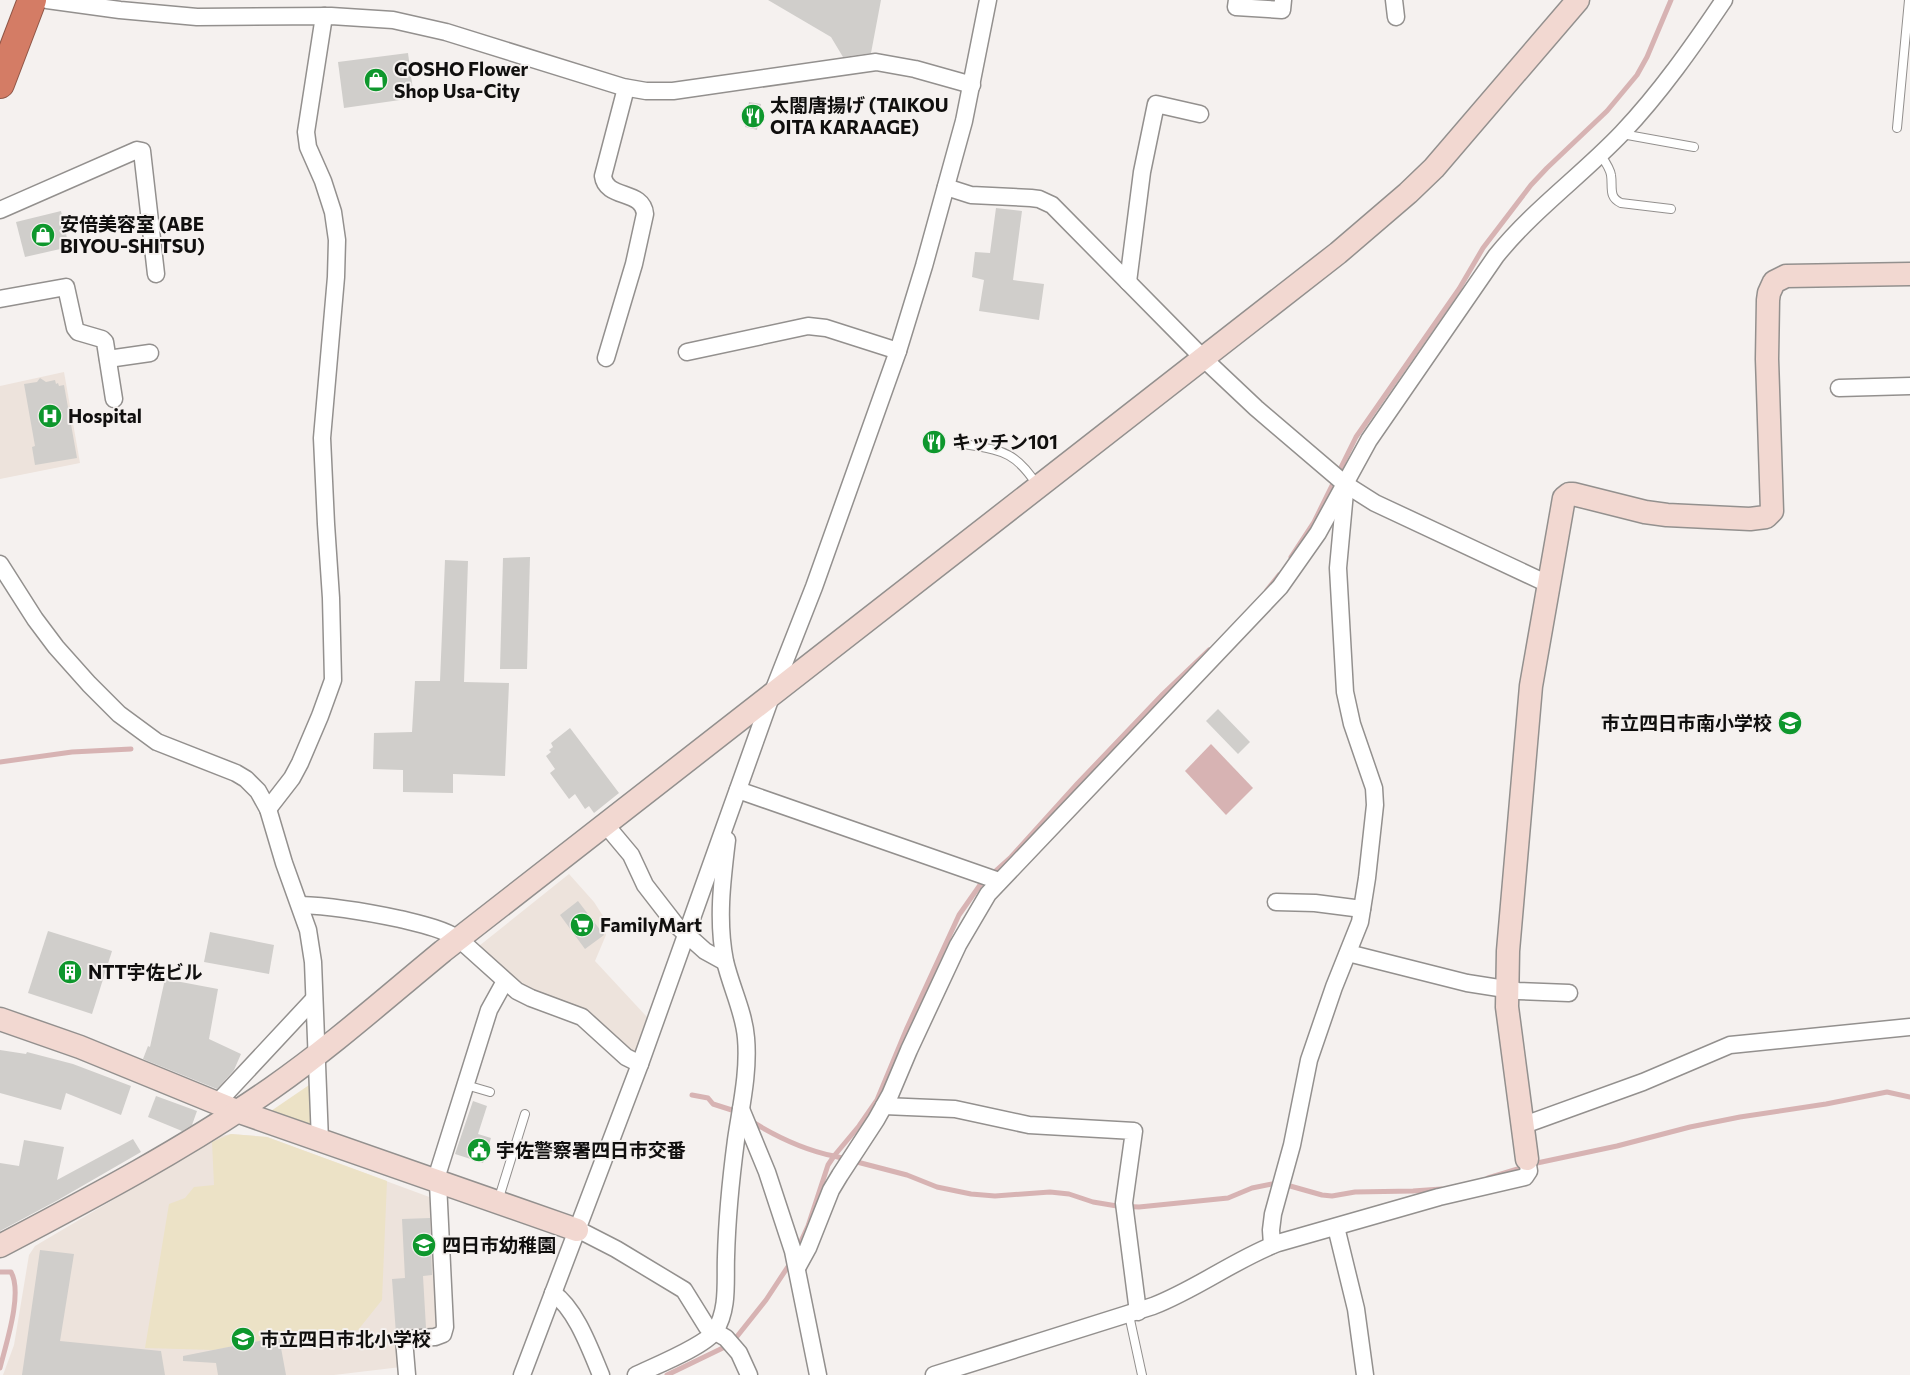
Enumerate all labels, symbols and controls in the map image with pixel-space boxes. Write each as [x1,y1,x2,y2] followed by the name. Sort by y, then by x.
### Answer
[394,57,529,102] place label: GOSHO Flower Shop Usa-City
[363,67,389,93] shop icon: GOSHO Flower Shop Usa-City
[770,93,949,138] place label: 太閤唐揚げ (TAIKOU OITA KARAAGE)
[740,103,766,129] restaurant icon: 太閤唐揚げ (TAIKOU OITA KARAAGE)
[60,212,205,257] place label: 安倍美容室 (ABE BIYOU-SHITSU)
[30,222,56,248] shop icon: 安倍美容室 (ABE BIYOU-SHITSU)
[37,403,63,429] hospital icon: Hospital
[68,404,142,427] place label: Hospital
[921,429,947,455] restaurant icon: キッチン101
[952,430,1058,453] place label: キッチン101
[1777,710,1803,736] school or university icon: 市立四日市南小学校
[1601,711,1772,734] place label: 市立四日市南小学校
[569,912,595,938] supermarket icon: FamilyMart
[600,913,702,936] place label: FamilyMart
[57,959,83,985] building icon: NTT宇佐ビル
[88,960,203,983] place label: NTT宇佐ビル
[466,1137,492,1163] public building icon: 宇佐警察署四日市交番
[496,1138,686,1161] place label: 宇佐警察署四日市交番
[411,1232,437,1258] school or university icon: 四日市幼稚園
[442,1233,556,1256] place label: 四日市幼稚園
[230,1326,256,1352] school or university icon: 市立四日市北小学校
[260,1327,431,1350] place label: 市立四日市北小学校

